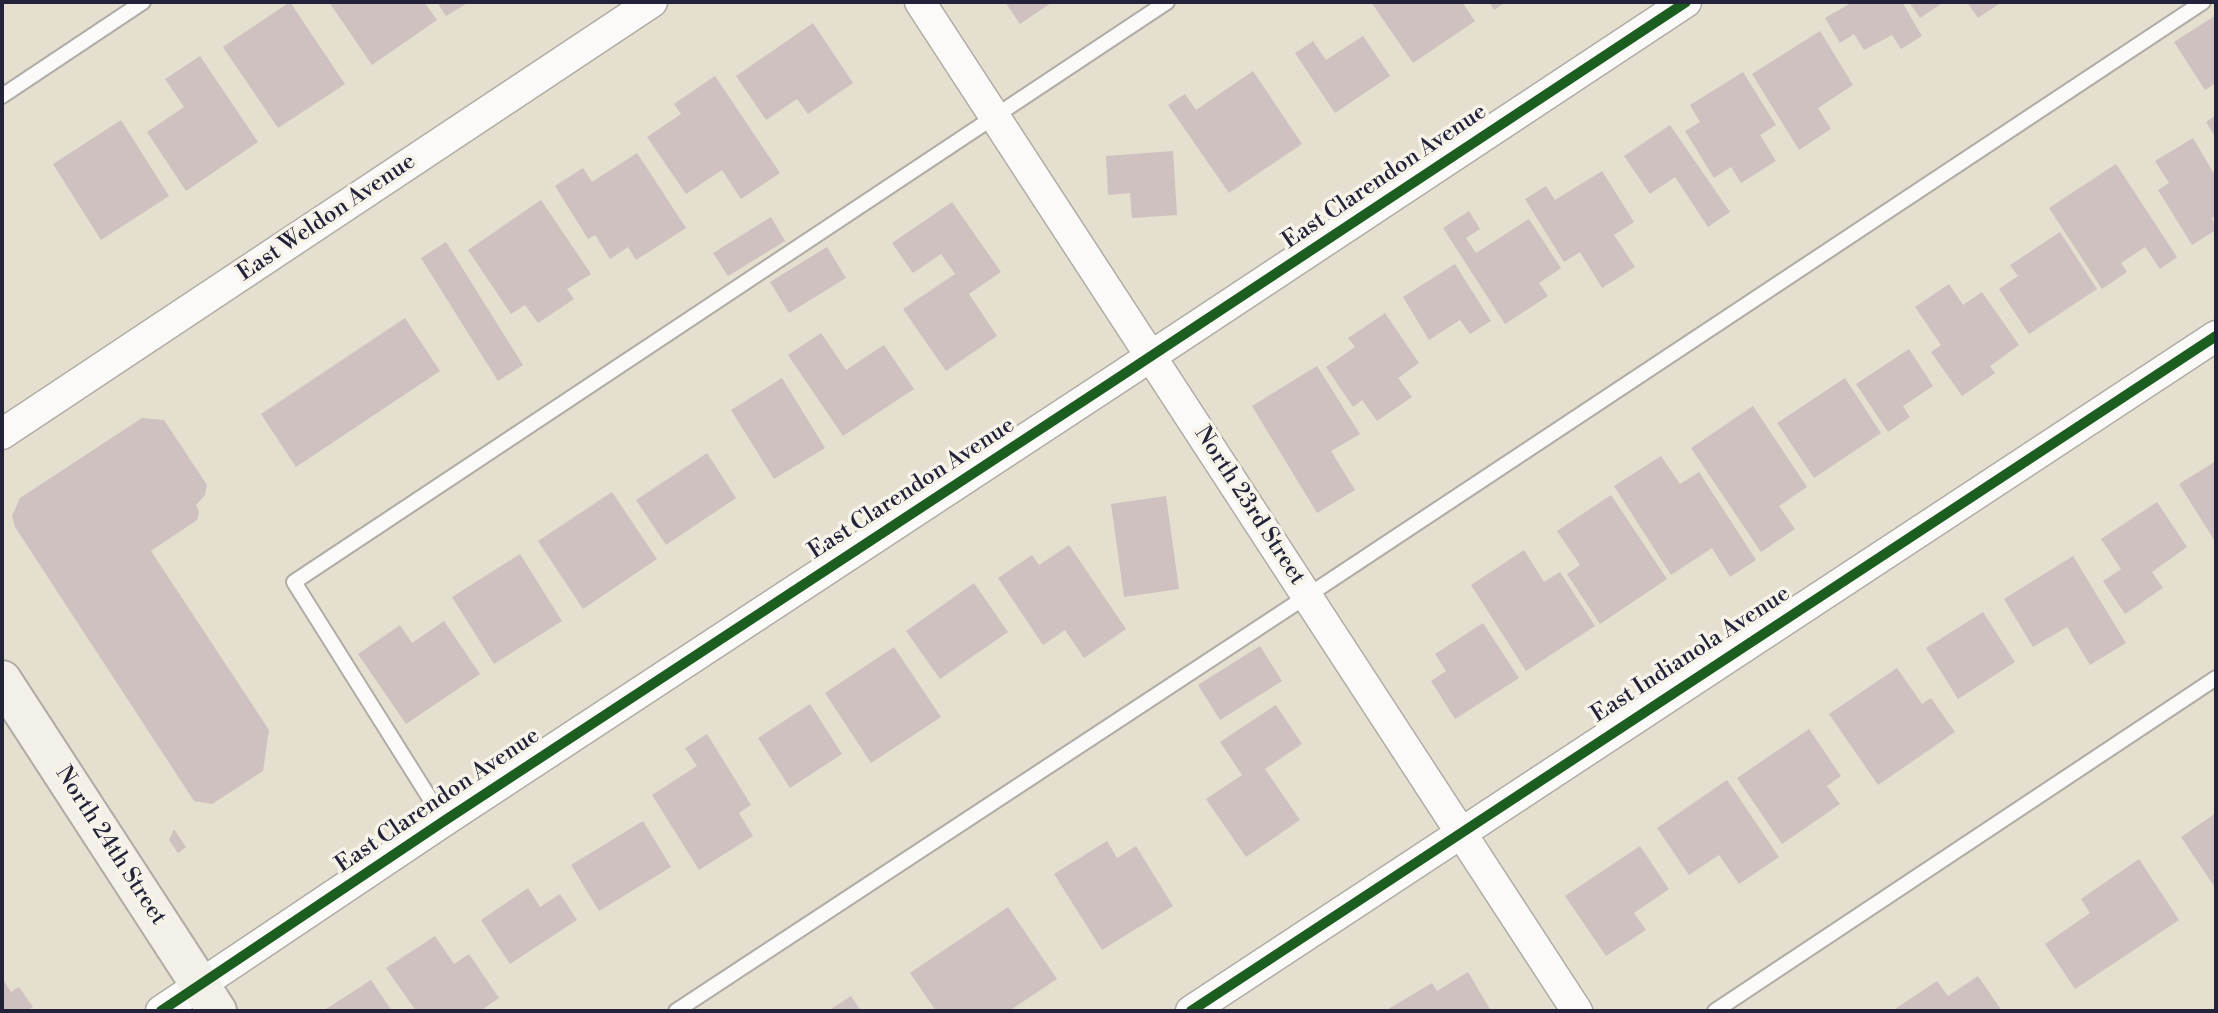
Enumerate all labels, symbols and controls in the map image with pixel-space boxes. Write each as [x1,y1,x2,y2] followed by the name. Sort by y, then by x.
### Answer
[1278,98,1492,256] street label: East Clarendon Avenue
[233,148,421,288] street label: East Weldon Avenue
[804,412,1020,566] street label: East Clarendon Avenue
[1188,422,1310,590] street label: North 23rd Street
[1587,581,1795,729] street label: East Indianola Avenue
[331,722,545,880] street label: East Clarendon Avenue
[48,762,172,930] street label: North 24th Street

